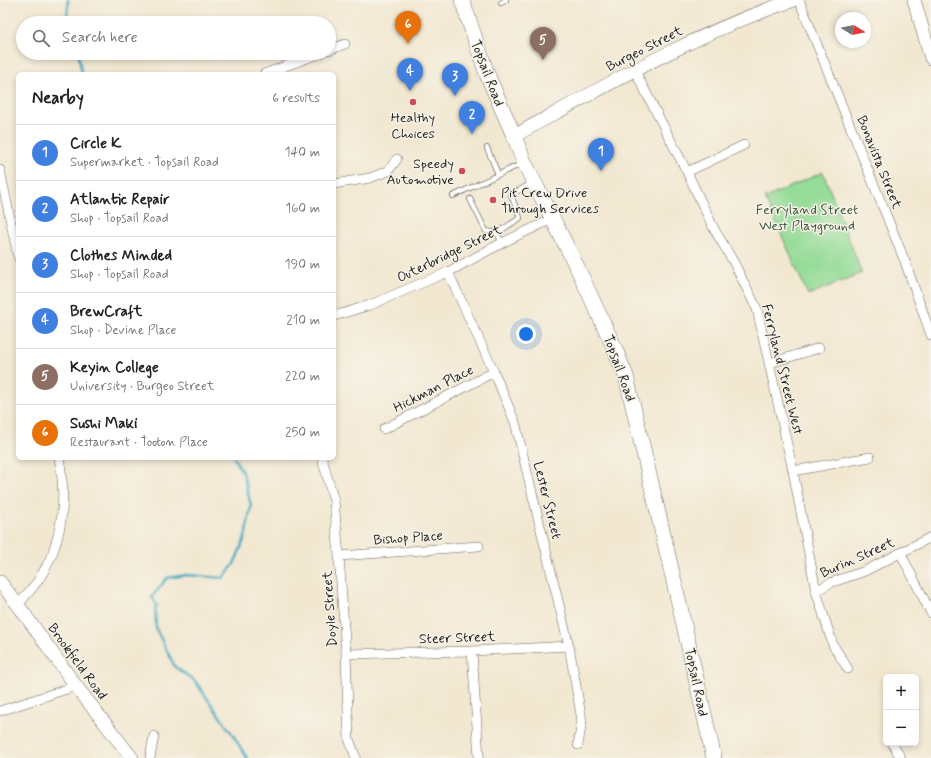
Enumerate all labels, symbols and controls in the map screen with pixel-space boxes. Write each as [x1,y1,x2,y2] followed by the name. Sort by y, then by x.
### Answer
[395,11,421,44] pin: 6
[835,12,871,48] north arrow
[16,16,336,60] search box
[603,21,687,77] street label: Burgeo Street
[30,27,52,49] icon: search
[530,27,556,60] pin: 5
[62,28,138,48] text: Search here
[466,38,508,109] street label: Topsail Road
[397,58,423,91] pin: 4
[442,63,468,96] pin: 3
[32,87,84,109] text: Nearby
[272,90,320,107] text: 6 results
[408,97,418,107] marker: Healthy Choices
[459,101,485,134] pin: 2
[391,109,435,143] place label: Healthy Choices
[852,113,906,212] street label: Bonavista Street
[70,134,121,154] text: Circle K
[588,138,614,171] pin: 1
[42,144,48,161] text: 1
[285,144,320,161] text: 140 m
[70,154,219,171] text: Supermarket · Topsail Road
[387,155,454,189] place label: Speedy Automotive
[457,166,467,176] marker: Speedy Automotive
[501,184,599,218] place label: Pit Crew Drive Through Services
[70,190,170,210] text: Atlantic Repair
[488,195,498,205] marker: Pit Crew Drive Through Services
[42,200,48,217] text: 2
[285,200,320,217] text: 160 m
[756,201,858,235] park label: Ferryland Street West Playground
[70,210,169,227] text: Shop · Topsail Road
[394,220,506,288] street label: Outerbridge Street
[70,246,172,266] text: Clothes Minded
[42,256,48,273] text: 3
[285,256,320,273] text: 190 m
[70,266,169,283] text: Shop · Topsail Road
[70,302,142,322] text: BrewCraft
[757,302,807,437] street label: Ferryland Street West
[41,312,49,329] text: 4
[286,312,320,329] text: 210 m
[70,322,176,339] text: Shop · Devine Place
[516,324,536,344] your location
[599,333,639,404] street label: Topsail Road
[70,358,159,378] text: Keyin College
[390,361,477,417] street label: Hickman Place
[41,368,49,385] text: 5
[285,368,320,385] text: 220 m
[70,378,214,395] text: University · Burgeo Street
[70,414,137,434] text: Sushi Maki
[42,424,48,441] text: 6
[285,424,320,441] text: 250 m
[70,434,208,451] text: Restaurant · Tooton Place
[529,460,565,541] street label: Lester Street
[373,527,443,549] street label: Bishop Place
[817,533,898,582] street label: Burin Street
[318,570,342,648] street label: Doyle Street
[43,620,111,703] street label: Brookfield Road
[418,628,496,648] street label: Steer Street
[680,646,712,718] street label: Topsail Road
[883,674,919,746] map controls
[883,674,919,710] button: +
[883,710,919,746] button: −

